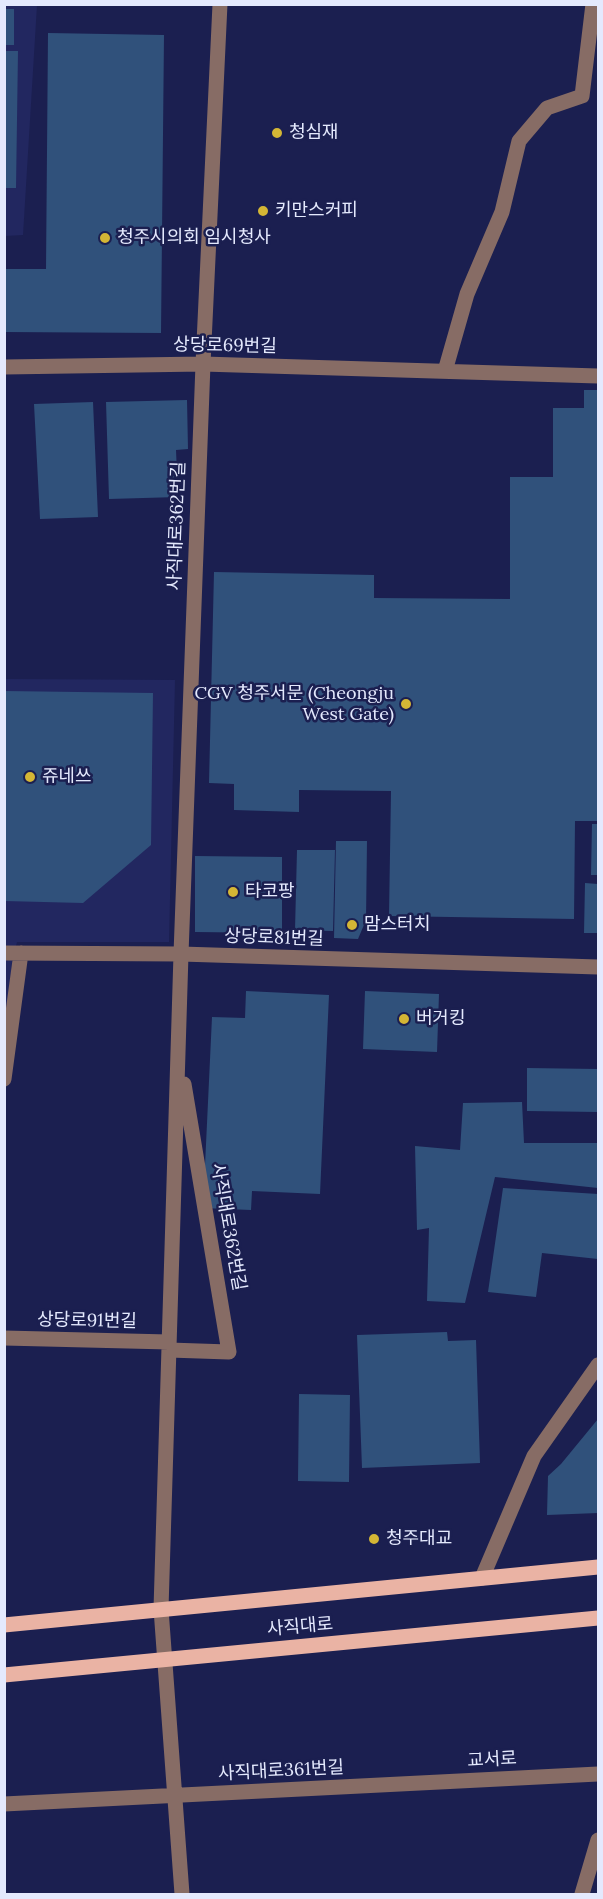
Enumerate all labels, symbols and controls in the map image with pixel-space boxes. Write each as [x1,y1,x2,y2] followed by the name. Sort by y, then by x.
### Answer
[289,122,339,144] place label: 청심재
[270,126,284,140] marker: 청심재
[275,200,358,222] place label: 키만스커피
[256,204,270,218] marker: 키만스커피
[117,227,271,249] place label: 청주시의회 임시청사
[98,231,112,245] marker: 청주시의회 임시청사
[173,334,277,358] street label: 상당로69번길
[164,461,190,591] street label: 사직대로362번길
[194,683,394,726] place label: CGV 청주서문 (Cheongju West Gate)
[399,697,413,711] marker: CGV 청주서문 (Cheongju West Gate)
[42,766,92,788] place label: 쥬네쓰
[23,770,37,784] marker: 쥬네쓰
[245,881,295,903] place label: 타코팡
[226,885,240,899] marker: 타코팡
[364,914,430,936] place label: 맘스터치
[345,918,359,932] marker: 맘스터치
[224,925,324,951] street label: 상당로81번길
[416,1008,466,1030] place label: 버거킹
[397,1012,411,1026] marker: 버거킹
[206,1161,250,1293] street label: 사직대로362번길
[37,1309,137,1333] street label: 상당로91번길
[386,1528,452,1550] place label: 청주대교
[367,1532,381,1546] marker: 청주대교
[266,1613,334,1641] street label: 사직대로
[467,1748,517,1772] street label: 교서로
[217,1757,345,1785] street label: 사직대로361번길

